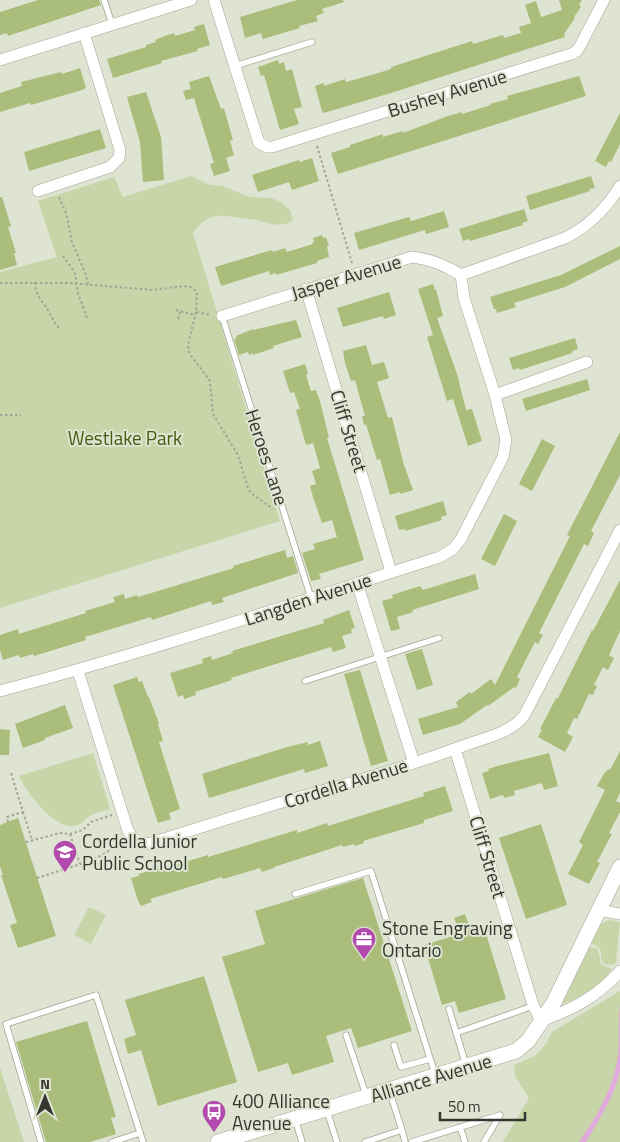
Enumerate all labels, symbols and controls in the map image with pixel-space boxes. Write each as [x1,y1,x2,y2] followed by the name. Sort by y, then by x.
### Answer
[384,61,510,124] street label: Bushey Avenue
[287,246,404,307] street label: Jasper Avenue
[323,386,376,476] street label: Cliff Street
[238,405,297,509] street label: Heroes Lane
[68,423,182,452] park label: Westlake Park
[241,564,375,633] street label: Langden Avenue
[280,750,411,815] street label: Cordella Avenue
[462,812,515,902] street label: Cliff Street
[82,826,198,877] place label: Cordella Junior Public School
[52,839,78,873] school or university icon: Cordella Junior Public School
[382,913,513,964] place label: Stone Engraving Ontario
[351,926,377,960] office icon: Stone Engraving Ontario
[367,1045,495,1110] street label: Alliance Avenue
[20,1072,70,1122] north arrow
[40,1073,50,1094] text: N
[232,1086,330,1137] place label: 400 Alliance Avenue
[440,1090,525,1122] scale bar
[448,1095,481,1118] text: 50 m
[201,1099,227,1133] bus stop icon: 400 Alliance Avenue

